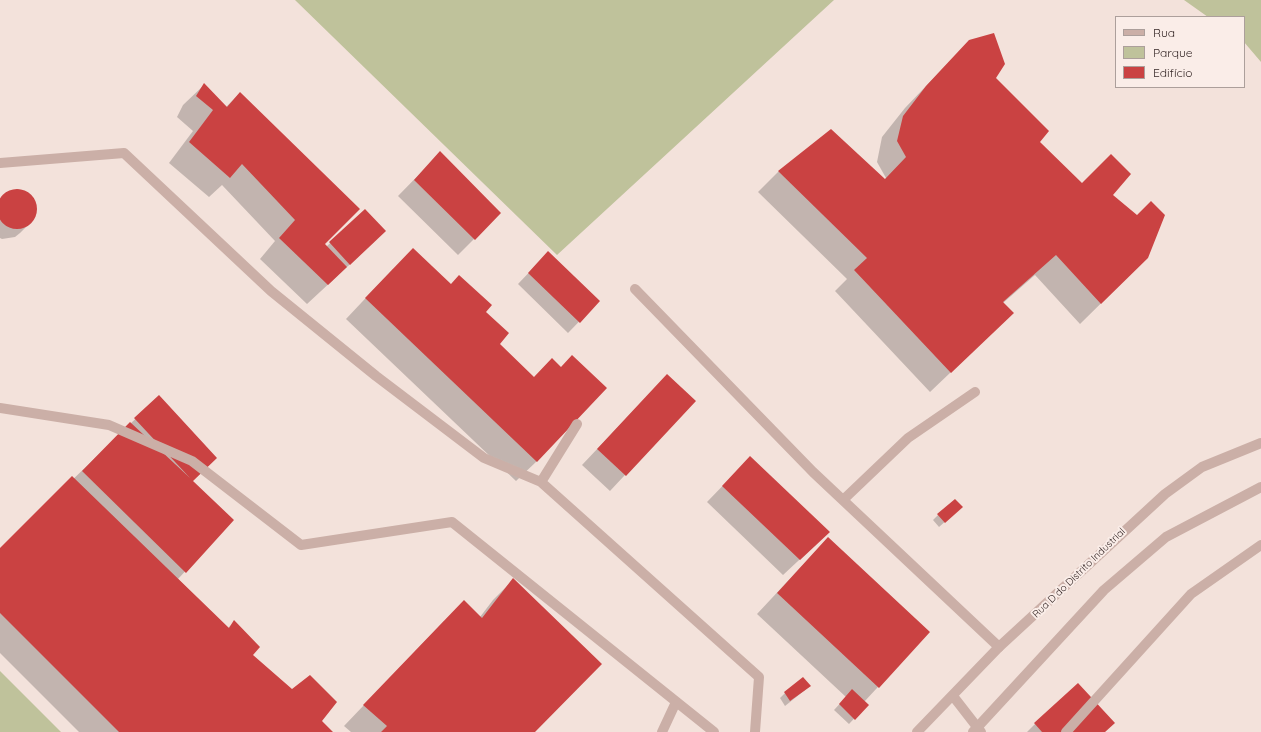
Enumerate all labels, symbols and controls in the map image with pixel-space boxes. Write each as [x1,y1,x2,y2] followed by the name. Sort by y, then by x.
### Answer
[1115,16,1245,88] legend
[1153,25,1175,40] text: Rua
[1153,45,1193,60] text: Parque
[1153,65,1193,80] text: Edifício
[1030,526,1128,620] street label: Rua D do Distrito Industrial

